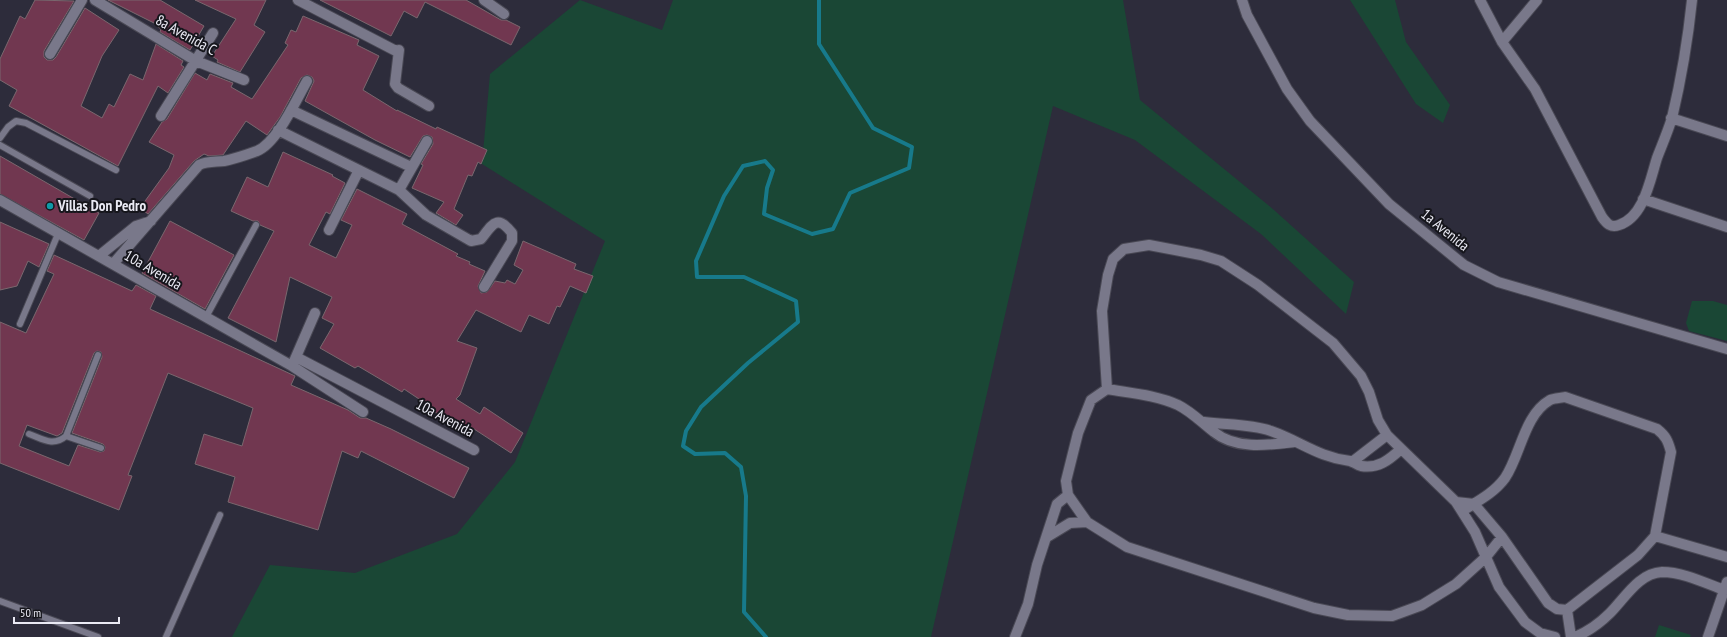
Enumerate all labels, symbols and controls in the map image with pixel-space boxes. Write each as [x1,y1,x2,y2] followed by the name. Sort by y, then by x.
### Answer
[153,10,220,59] street label: 8a Avenida C
[57,196,146,215] place label: Villas Don Pedro
[45,201,55,211] marker: Villas Don Pedro
[1417,204,1473,255] street label: 1a Avenida
[121,246,185,294] street label: 10a Avenida
[413,394,478,441] street label: 10a Avenida
[14,599,119,625] scale bar
[20,605,41,620] text: 50 m

